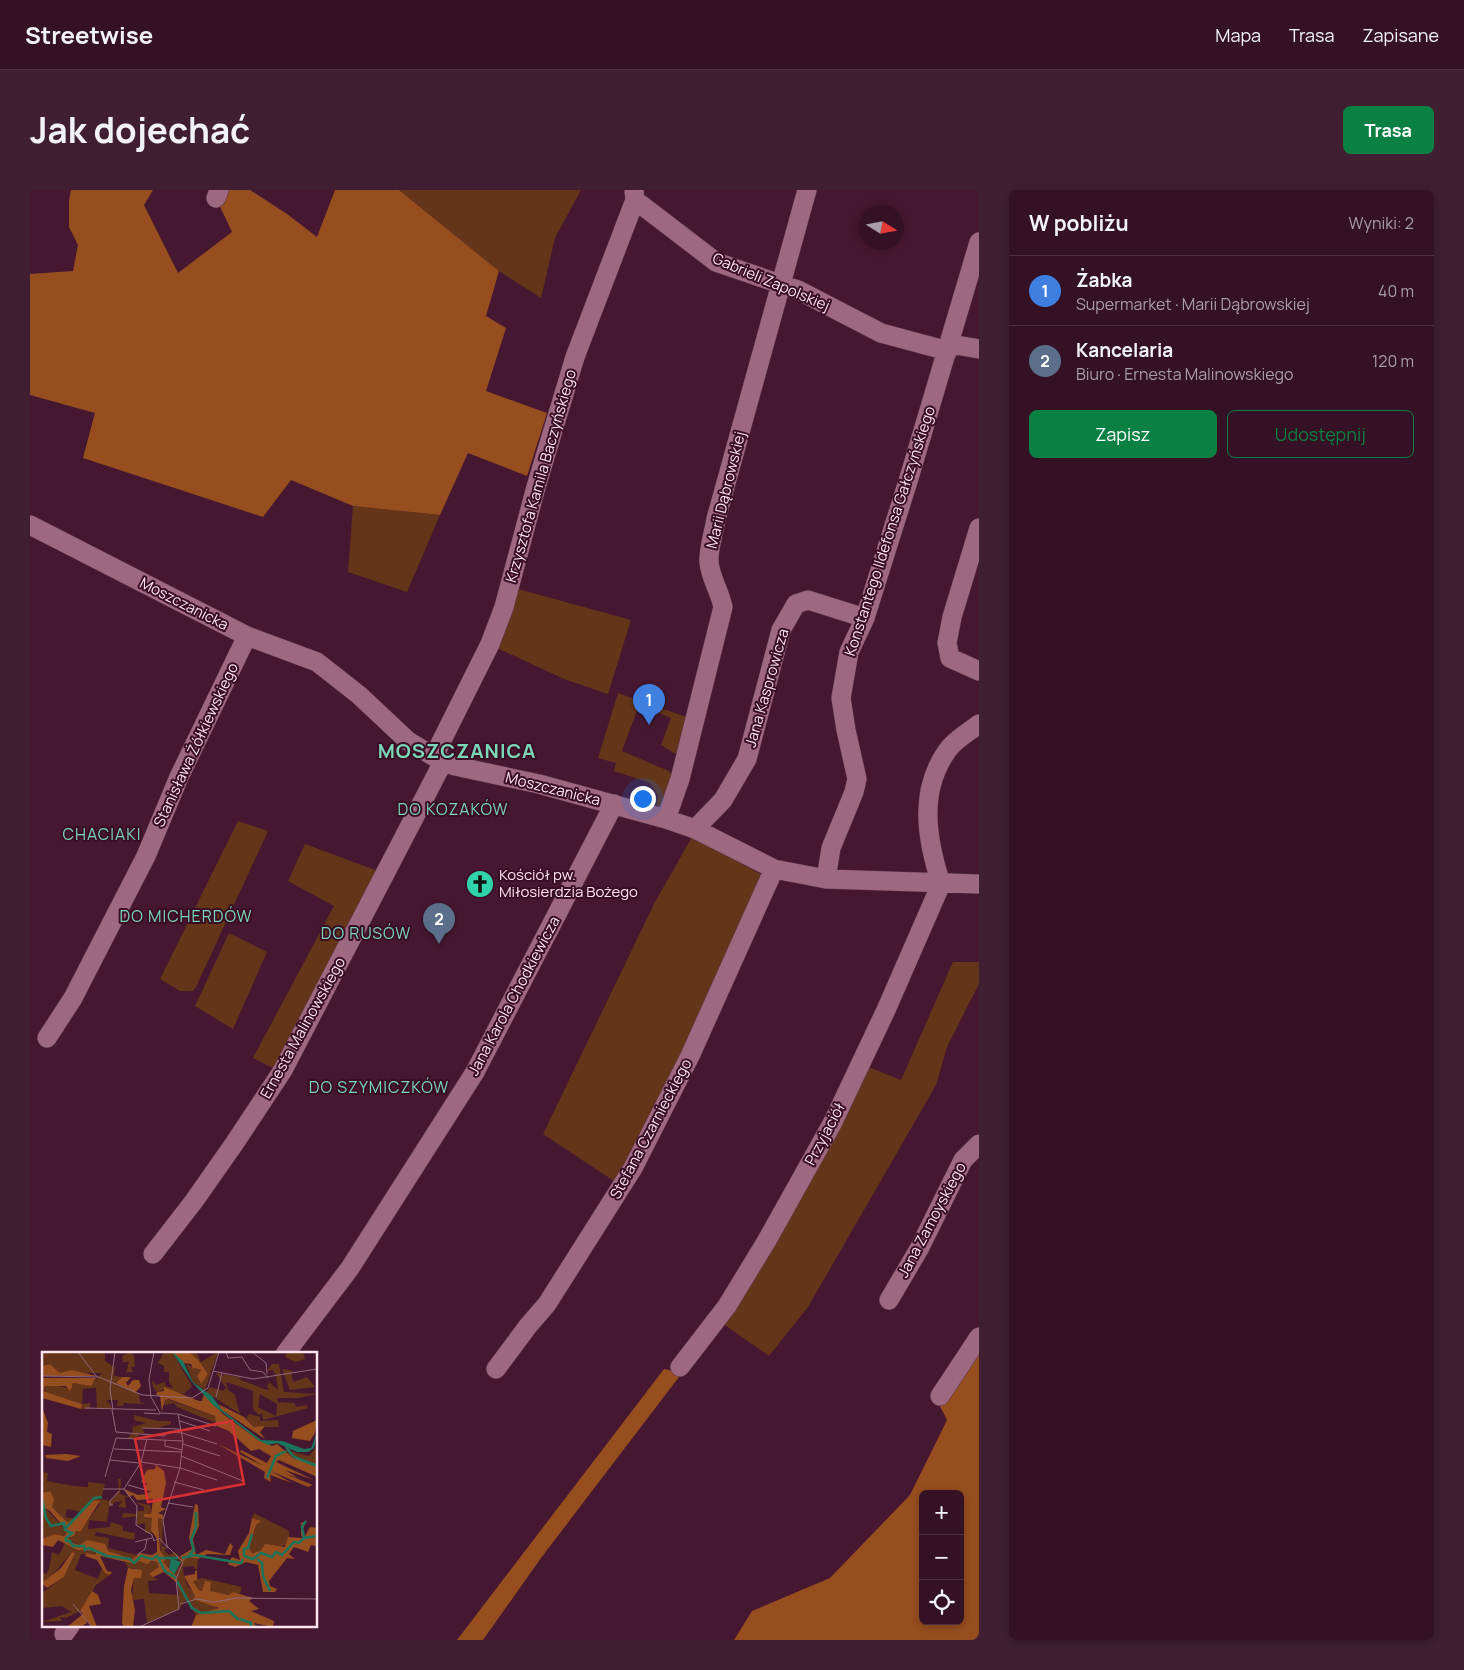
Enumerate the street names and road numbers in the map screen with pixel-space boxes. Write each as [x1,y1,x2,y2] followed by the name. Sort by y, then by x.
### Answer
[709,247,833,316] street label: Gabrieli Zapolskiej
[500,367,581,585] street label: Krzysztofa Kamila Baczyńskiego
[839,403,940,658] street label: Konstantego Ildefonsa Gałczyńskiego
[701,429,750,551] street label: Marii Dąbrowskiej
[136,572,232,635] street label: Moszczanicka
[740,626,793,750] street label: Jana Kasprowicza
[148,659,243,830] street label: Stanisława Żółkiewskiego
[503,767,603,810] street label: Moszczanicka
[463,912,565,1079] street label: Jana Karola Chodkiewicza
[255,953,350,1102] street label: Ernesta Malinowskiego
[605,1055,697,1203] street label: Stefana Czarnieckiego
[799,1098,850,1169] street label: Przyjaciół
[892,1158,971,1281] street label: Jana Zamoyskiego

